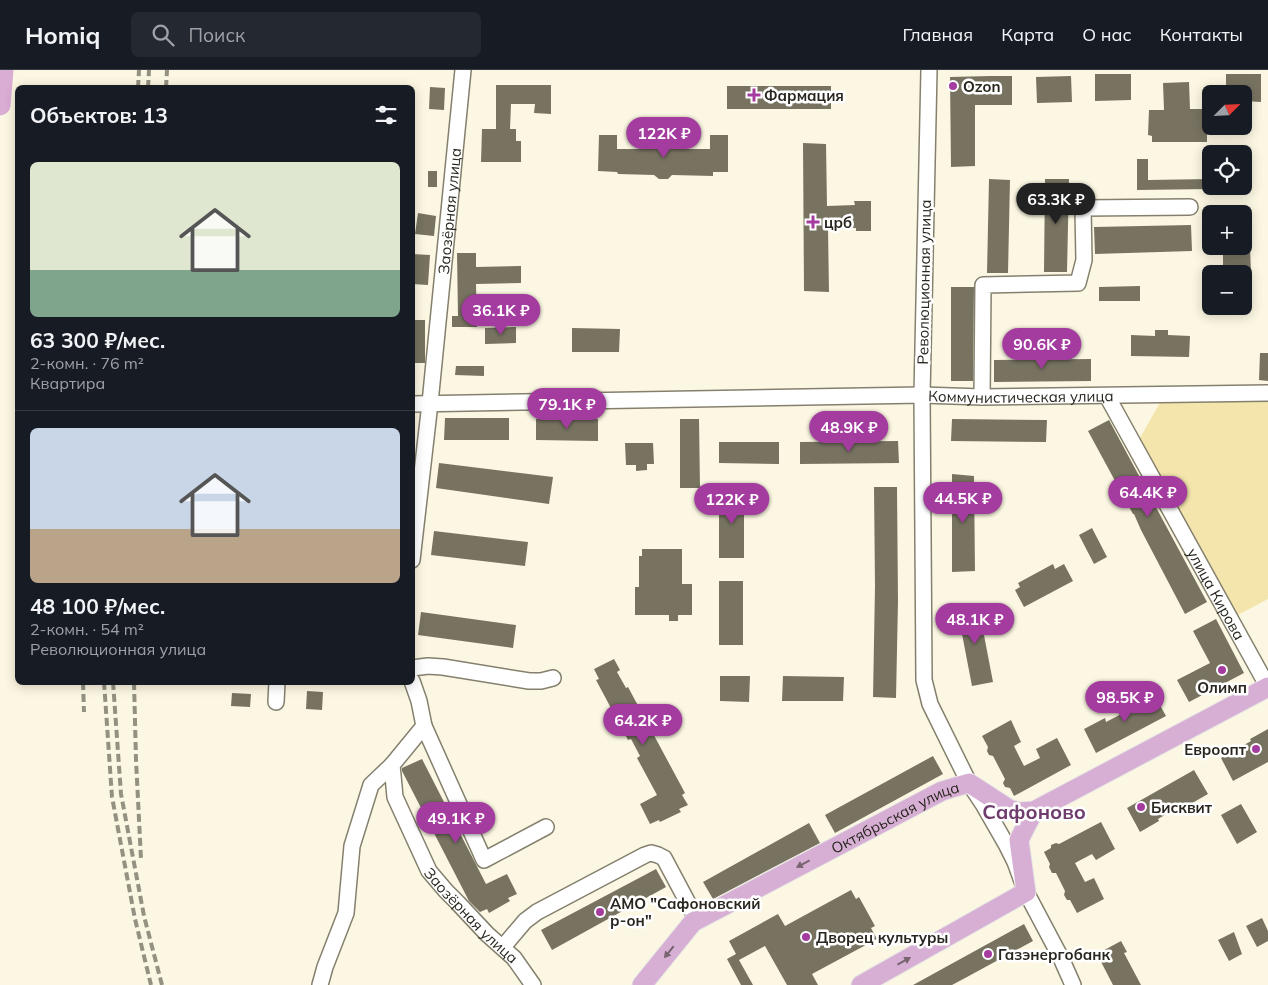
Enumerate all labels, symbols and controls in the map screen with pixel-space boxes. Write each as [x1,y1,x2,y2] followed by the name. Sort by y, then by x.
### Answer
[131,12,481,57] search box
[25,20,101,50] text: Homiq
[149,21,177,49] icon: search
[189,23,245,47] text: Поиск
[903,23,973,46] text: Главная
[1001,23,1054,46] text: Карта
[1082,23,1132,46] text: О нас
[1160,23,1243,46] text: Контакты
[963,77,1000,96] place label: Ozon
[947,80,959,92] marker: Ozon
[1202,85,1252,135] north arrow
[1202,85,1252,315] map controls
[764,86,844,105] place label: Фармация
[748,89,760,101] marker: Фармация
[372,101,400,129] icon: filters
[30,102,168,128] text: Объектов: 13
[623,116,705,159] pin: 122K ₽
[637,123,691,143] text: 122K ₽
[1202,145,1252,195] button: locate
[433,147,465,275] street label: Заозёрная улица
[1010,182,1102,225] pin: 63.3K ₽
[1027,189,1085,209] text: 63.3K ₽
[170,195,260,285] icon: home
[913,199,935,365] street label: Революционная улица
[1202,205,1252,255] button: +
[824,213,852,232] place label: црб
[806,215,820,229] marker: црб
[1202,265,1252,315] button: −
[455,294,547,336] pin: 36.1K ₽
[472,300,530,320] text: 36.1K ₽
[30,327,165,353] text: 63 300 ₽/мес.
[996,328,1088,370] pin: 90.6K ₽
[1013,334,1071,354] text: 90.6K ₽
[30,353,144,373] text: 2-комн. · 76 m²
[30,373,105,393] text: Квартира
[928,386,1114,407] street label: Коммунистическая улица
[521,388,613,430] pin: 79.1K ₽
[538,394,596,414] text: 79.1K ₽
[803,410,895,453] pin: 48.9K ₽
[820,417,878,437] text: 48.9K ₽
[170,460,260,550] icon: home
[1102,476,1194,518] pin: 64.4K ₽
[691,482,773,525] pin: 122K ₽
[917,482,1009,524] pin: 44.5K ₽
[1119,482,1177,502] text: 64.4K ₽
[934,488,992,508] text: 44.5K ₽
[705,489,759,509] text: 122K ₽
[1183,545,1249,643] street label: улица Кирова
[30,593,165,619] text: 48 100 ₽/мес.
[929,602,1021,645] pin: 48.1K ₽
[946,609,1004,629] text: 48.1K ₽
[30,619,144,639] text: 2-комн. · 54 m²
[30,639,206,659] text: Революционная улица
[1216,664,1228,676] marker: Олимп
[1197,678,1247,697] place label: Олимп
[1079,680,1171,723] pin: 98.5K ₽
[1096,687,1154,707] text: 98.5K ₽
[597,704,689,746] pin: 64.2K ₽
[614,710,672,730] text: 64.2K ₽
[1184,740,1247,759] place label: Евроопт
[1250,743,1262,755] marker: Евроопт
[828,777,961,857] street label: Октябрьская улица
[1151,798,1213,817] place label: Бисквит
[982,799,1086,824] district label: Сафоново
[1135,801,1147,813] marker: Бисквит
[410,802,502,844] pin: 49.1K ₽
[427,808,485,828] text: 49.1K ₽
[796,860,810,868] one-way arrow
[420,863,522,967] street label: Заозёрная улица
[610,894,760,930] place label: АМО "Сафоновский р-он"
[594,906,606,918] marker: АМО "Сафоновский р-он"
[816,928,948,947] place label: Дворец культуры
[800,931,812,943] marker: Дворец культуры
[663,945,674,958] one-way arrow
[998,945,1111,964] place label: Газэнергобанк
[982,948,994,960] marker: Газэнергобанк
[896,957,911,965] one-way arrow

